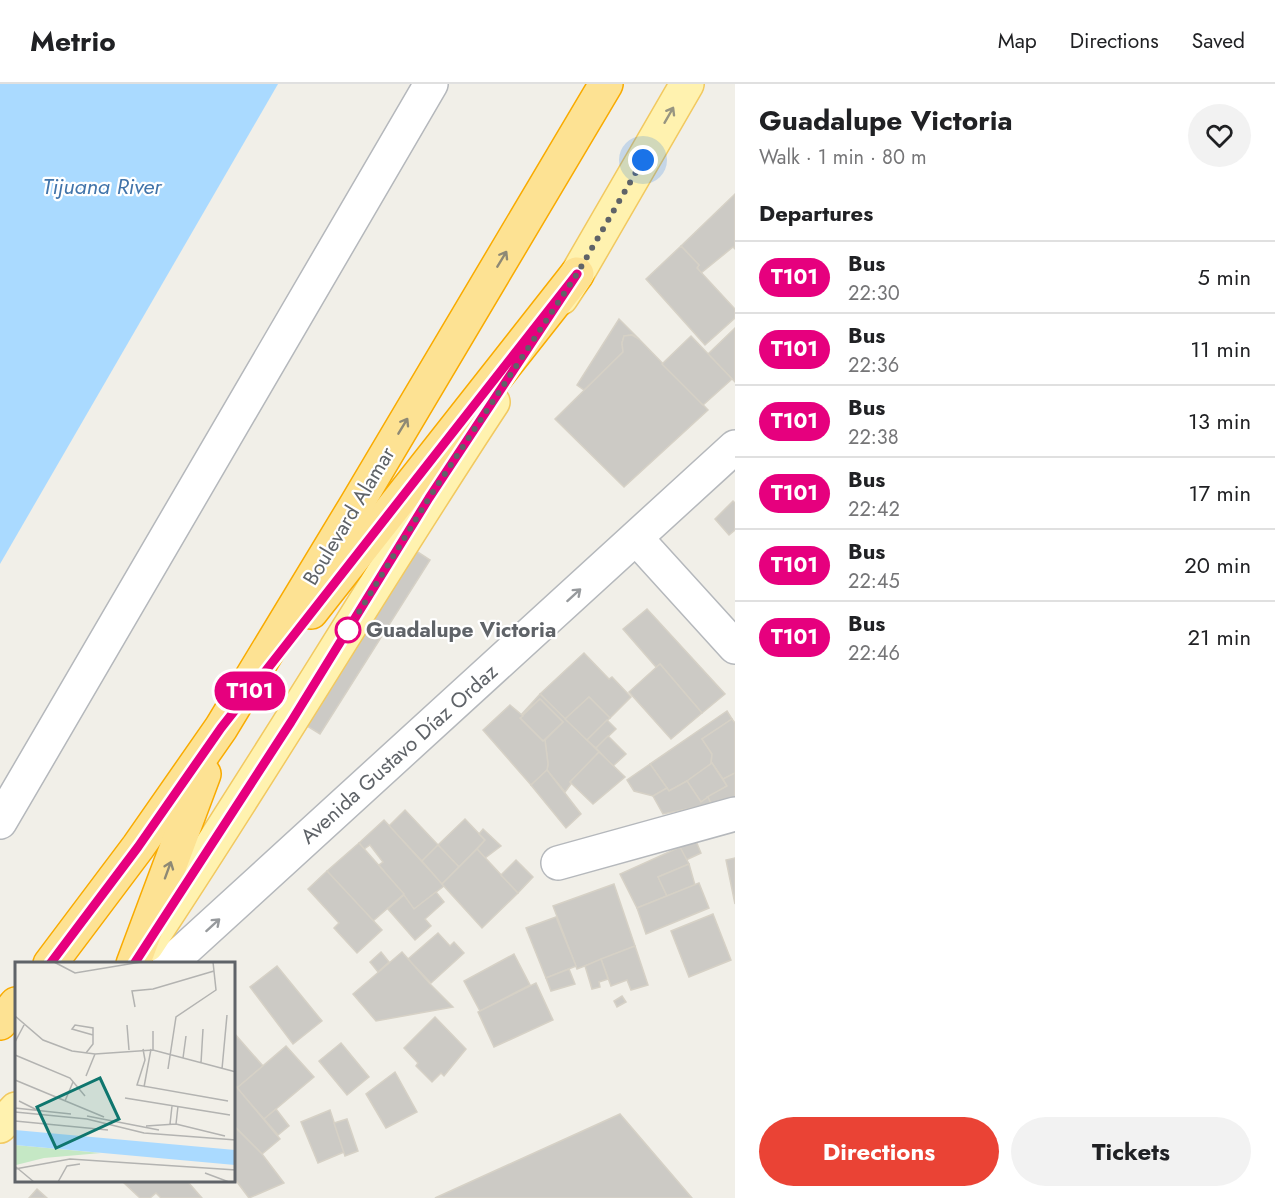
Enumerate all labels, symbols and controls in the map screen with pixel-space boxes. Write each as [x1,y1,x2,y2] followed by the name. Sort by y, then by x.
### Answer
[30,21,116,62] text: Metrio
[998,26,1037,56] text: Map
[1070,26,1159,56] text: Directions
[1192,26,1245,56] text: Saved
[759,100,1013,141] text: Guadalupe Victoria
[1188,104,1251,167] button: heart
[663,107,675,124] one-way arrow
[759,143,927,172] text: Walk · 1 min · 80 m
[628,145,658,175] your location
[42,170,163,202] water label: Tijuana River
[759,197,873,229] text: Departures
[848,247,885,279] text: Bus
[497,251,509,268] one-way arrow
[1198,261,1251,293] text: 5 min
[771,262,818,292] text: T101
[848,279,900,308] text: 22:30
[848,319,885,351] text: Bus
[1190,333,1251,365] text: 11 min
[771,334,818,364] text: T101
[848,351,899,380] text: 22:36
[848,391,885,423] text: Bus
[1188,405,1251,437] text: 13 min
[771,406,818,436] text: T101
[397,418,409,435] one-way arrow
[848,423,899,452] text: 22:38
[296,440,403,591] street label: Boulevard Alamar
[848,463,885,495] text: Bus
[1189,477,1251,509] text: 17 min
[771,478,818,508] text: T101
[848,495,900,524] text: 22:42
[848,535,885,567] text: Bus
[1184,549,1251,581] text: 20 min
[771,550,818,580] text: T101
[848,567,900,596] text: 22:45
[566,588,581,602] one-way arrow
[848,607,885,639] text: Bus
[366,615,556,645] place label: Guadalupe Victoria
[335,617,361,643] marker: Guadalupe Victoria
[1188,621,1251,653] text: 21 min
[771,622,818,652] text: T101
[848,639,900,668] text: 22:46
[294,657,504,851] street label: Avenida Gustavo Díaz Ordaz
[208,672,292,710] line badge: T101
[226,676,274,706] text: T101
[163,861,174,880] one-way arrow
[205,917,220,932] one-way arrow
[15,962,236,1183] inset map
[759,1117,999,1186] button: Directions
[1011,1117,1251,1186] button: Tickets

